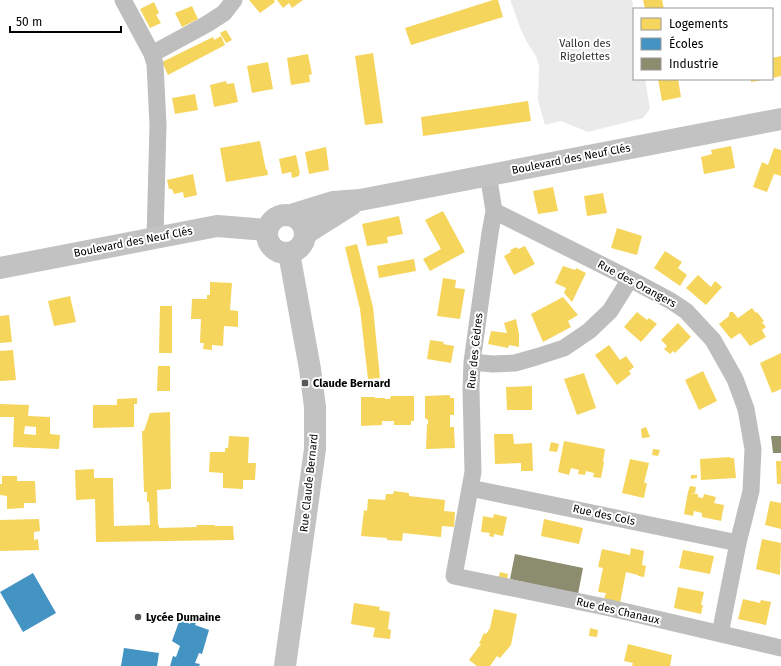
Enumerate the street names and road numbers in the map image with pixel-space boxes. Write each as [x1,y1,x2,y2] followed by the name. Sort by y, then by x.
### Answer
[510,141,632,177] street label: Boulevard des Neuf Clés
[72,224,194,260] street label: Boulevard des Neuf Clés
[595,258,679,310] street label: Rue des Orangers
[465,312,485,390] street label: Rue des Cèdres
[297,433,321,533] street label: Rue Claude Bernard
[572,502,636,528] street label: Rue des Cols
[575,595,662,627] street label: Rue des Chanaux

